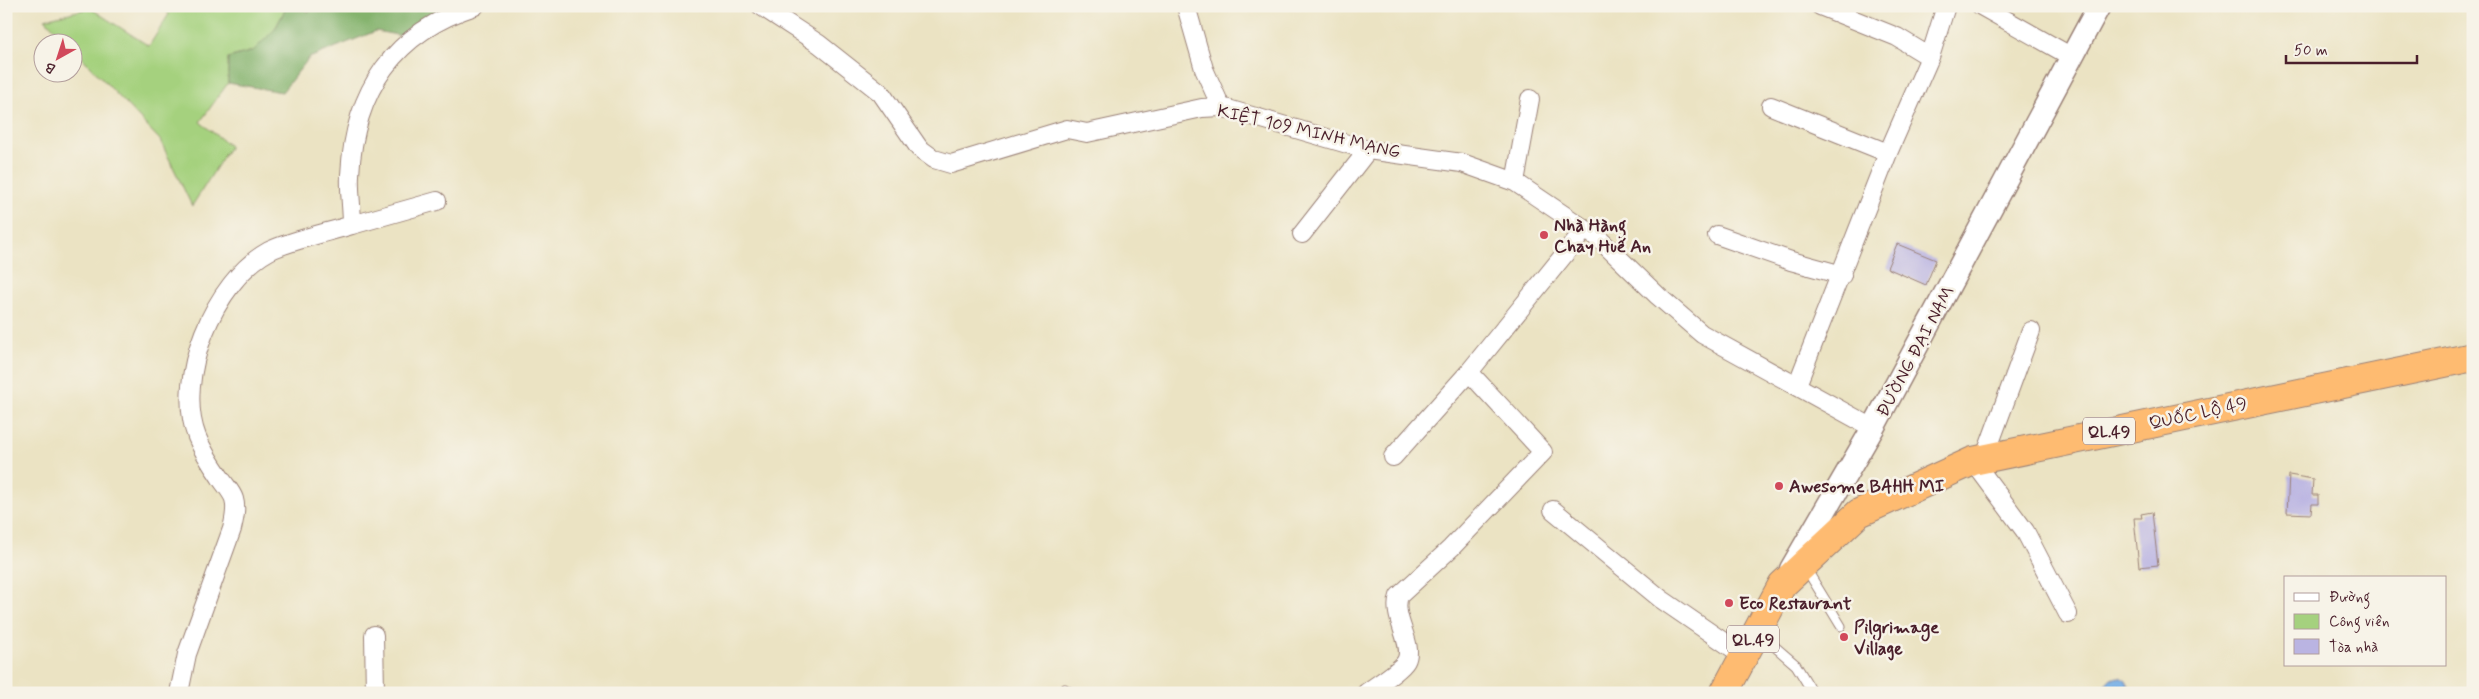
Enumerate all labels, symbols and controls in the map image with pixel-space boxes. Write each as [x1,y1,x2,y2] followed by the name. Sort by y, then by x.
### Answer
[32,32,82,82] north arrow
[2286,32,2418,64] scale bar
[2294,41,2328,61] text: 50 m
[41,57,60,77] text: B
[1215,99,1403,165] street label: KIỆT 109 MINH MẠNG
[1554,214,1651,259] place label: Nhà Hàng Chay Huế An
[1538,229,1550,241] marker: Nhà Hàng Chay Huế An
[1871,282,1961,421] street label: ĐƯỜNG ĐẠI NAM
[2147,392,2249,436] street label: QUỐC LỘ 49
[2083,418,2135,444] road number: QL.49
[1789,475,1945,499] place label: Awesome BAHH MI
[1773,480,1785,492] marker: Awesome BAHH MI
[2284,576,2446,666] legend
[2329,588,2370,609] text: Đường
[1739,592,1852,616] place label: Eco Restaurant
[1723,597,1735,609] marker: Eco Restaurant
[2329,612,2389,633] text: Công viên
[1854,616,1939,661] place label: Pilgrimage Village
[1727,626,1779,652] road number: QL.49
[1838,631,1850,643] marker: Pilgrimage Village
[2329,638,2378,658] text: Tòa nhà

